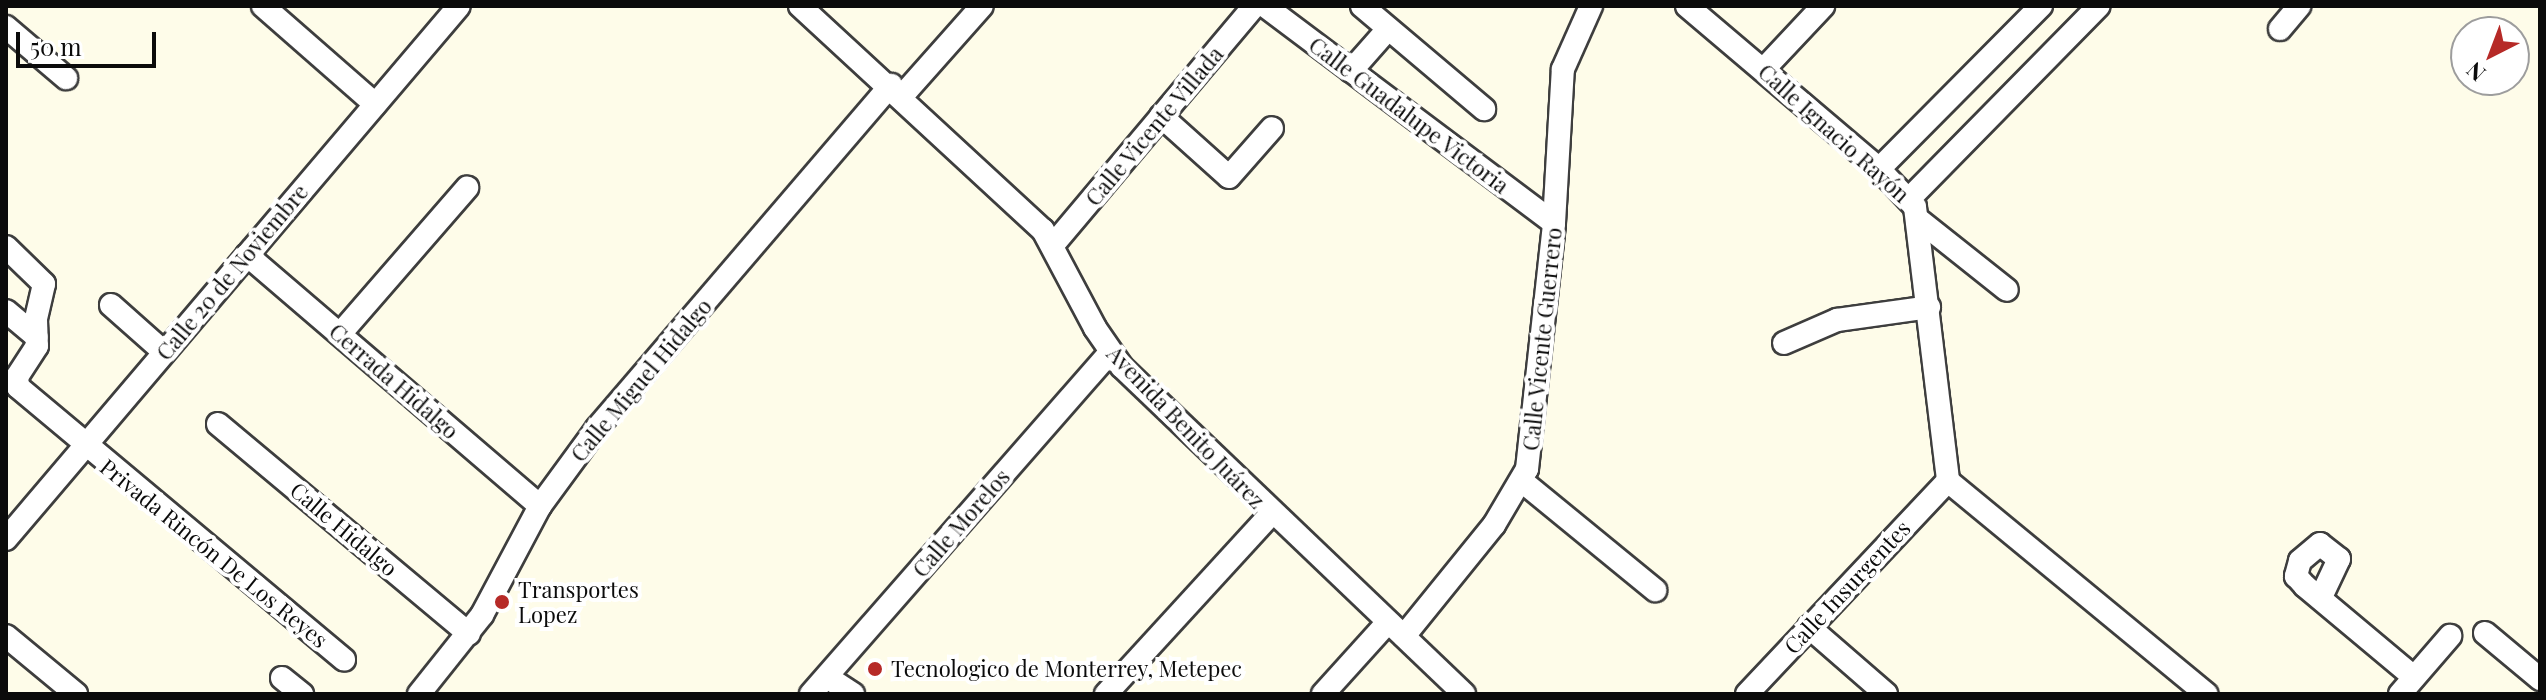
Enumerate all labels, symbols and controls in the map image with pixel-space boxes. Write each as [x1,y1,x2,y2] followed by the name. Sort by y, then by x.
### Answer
[20,16,160,66] scale bar
[2450,16,2530,96] north arrow
[30,30,82,62] text: 50 m
[1304,31,1514,199] street label: Calle Guadalupe Victoria
[1079,40,1229,212] street label: Calle Vicente Villada
[2459,56,2491,89] text: N
[1753,58,1915,208] street label: Calle Ignacio Rayón
[151,179,313,365] street label: Calle 20 de Noviembre
[1517,226,1567,452] street label: Calle Vicente Guerrero
[565,293,717,467] street label: Calle Miguel Hidalgo
[324,318,464,444] street label: Cerrada Hidalgo
[1102,340,1270,514] street label: Avenida Benito Juárez
[95,453,333,653] street label: Privada Rincón De Los Reyes
[907,464,1015,582] street label: Calle Morelos
[285,477,403,581] street label: Calle Hidalgo
[1779,515,1915,659] street label: Calle Insurgentes
[518,576,639,628] place label: Transportes Lopez
[493,593,511,611] marker: Transportes Lopez
[891,656,1242,682] place label: Tecnologico de Monterrey, Metepec
[866,660,884,678] marker: Tecnologico de Monterrey, Metepec

